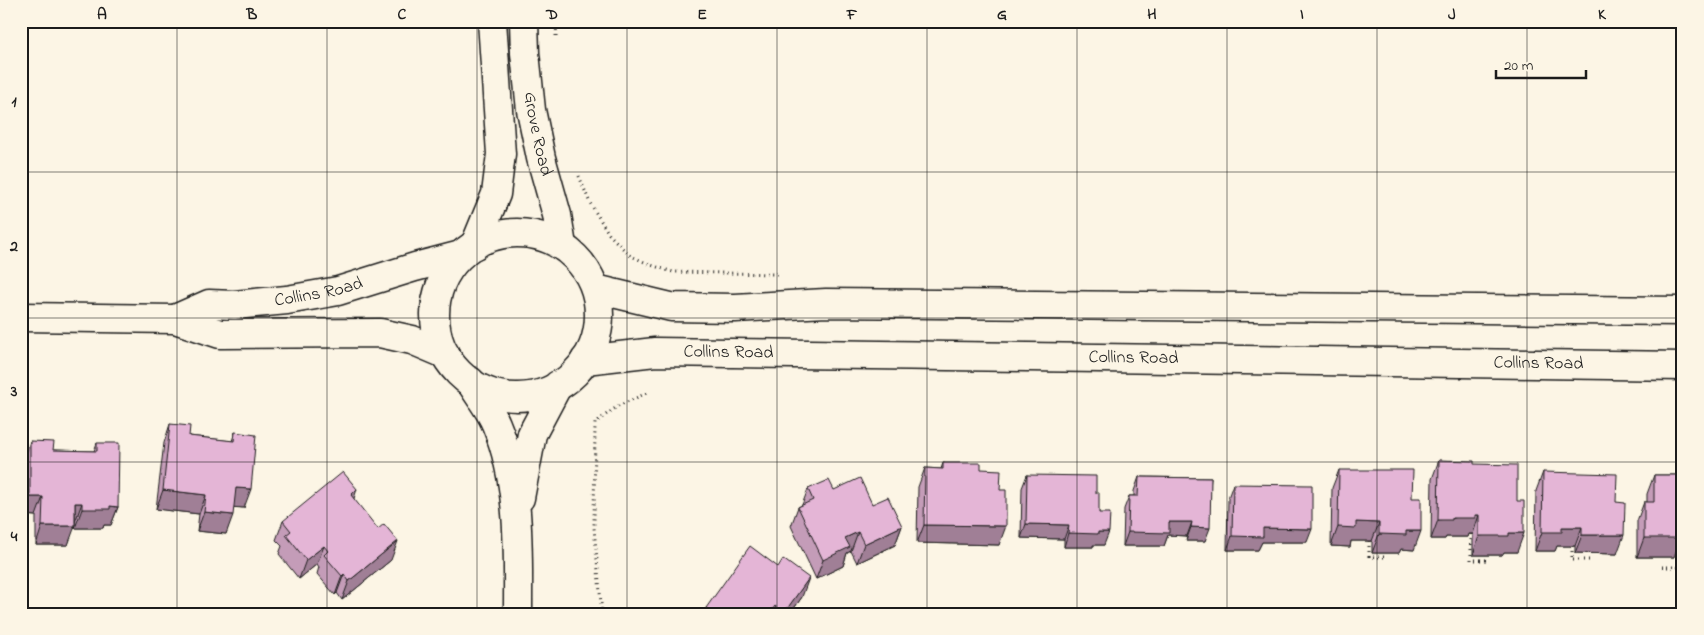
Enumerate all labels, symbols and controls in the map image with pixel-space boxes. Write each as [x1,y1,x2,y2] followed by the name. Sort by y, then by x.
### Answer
[97,3,107,27] text: A
[246,3,258,27] text: B
[398,3,407,27] text: C
[545,3,558,27] text: D
[697,3,707,27] text: E
[846,3,858,27] text: F
[997,3,1007,27] text: G
[1147,3,1157,27] text: H
[1300,3,1304,27] text: I
[1448,3,1456,27] text: J
[1598,3,1607,27] text: K
[1496,48,1586,80] scale bar
[1504,55,1534,77] text: 20 m
[11,90,17,114] text: 1
[516,91,558,179] street label: Grove Road
[9,235,18,259] text: 2
[274,271,366,314] street label: Collins Road
[683,339,774,367] street label: Collins Road
[1088,345,1179,372] street label: Collins Road
[1493,350,1584,378] street label: Collins Road
[10,380,18,404] text: 3
[10,525,18,549] text: 4

